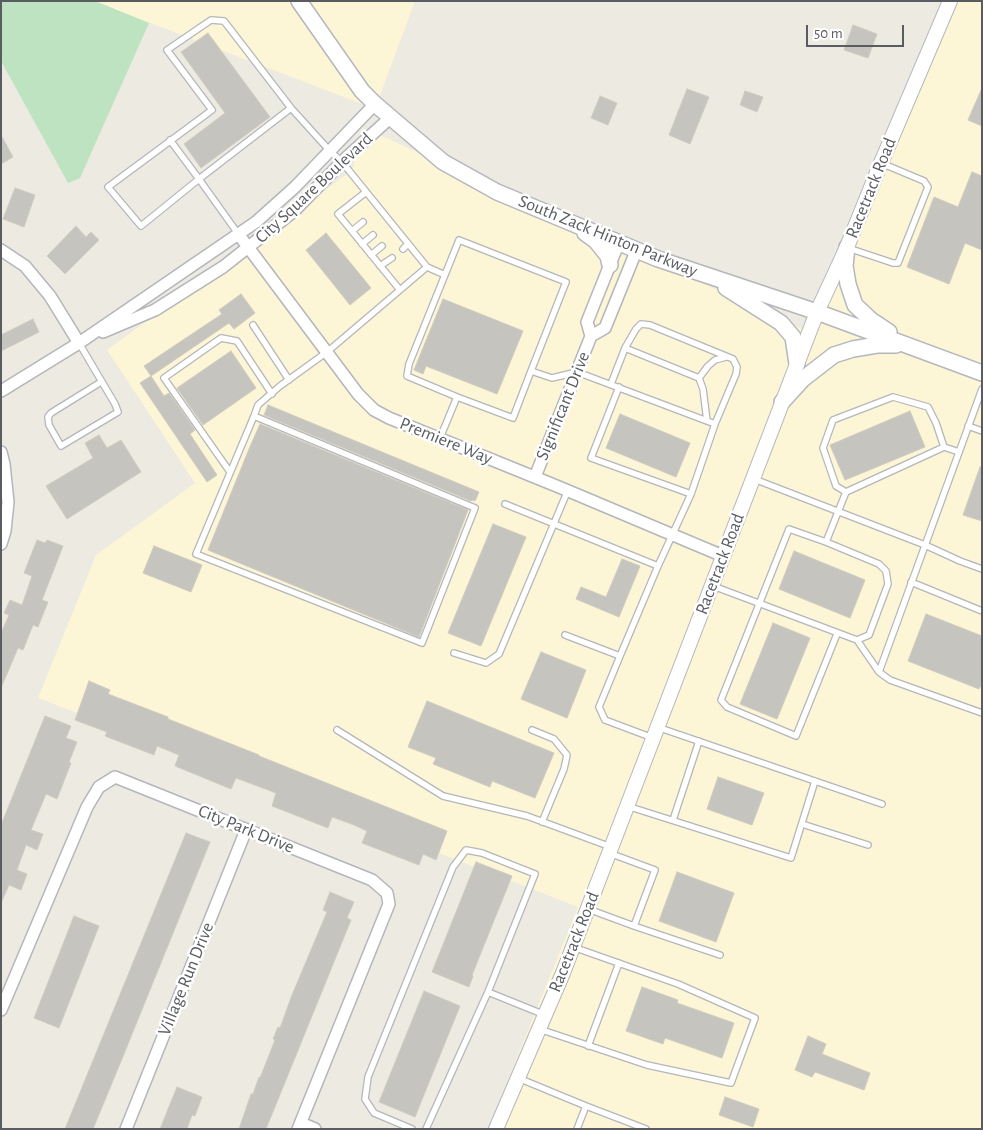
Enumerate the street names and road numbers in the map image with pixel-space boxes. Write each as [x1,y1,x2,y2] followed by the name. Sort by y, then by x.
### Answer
[251,128,377,248] street label: City Square Boulevard
[841,134,901,242] street label: Racetrack Road
[515,190,701,282] street label: South Zack Hinton Parkway
[531,348,595,464] street label: Significant Drive
[396,413,496,469] street label: Premiere Way
[691,510,749,618] street label: Racetrack Road
[195,800,297,858] street label: City Park Drive
[544,888,604,996] street label: Racetrack Road
[153,919,219,1039] street label: Village Run Drive

